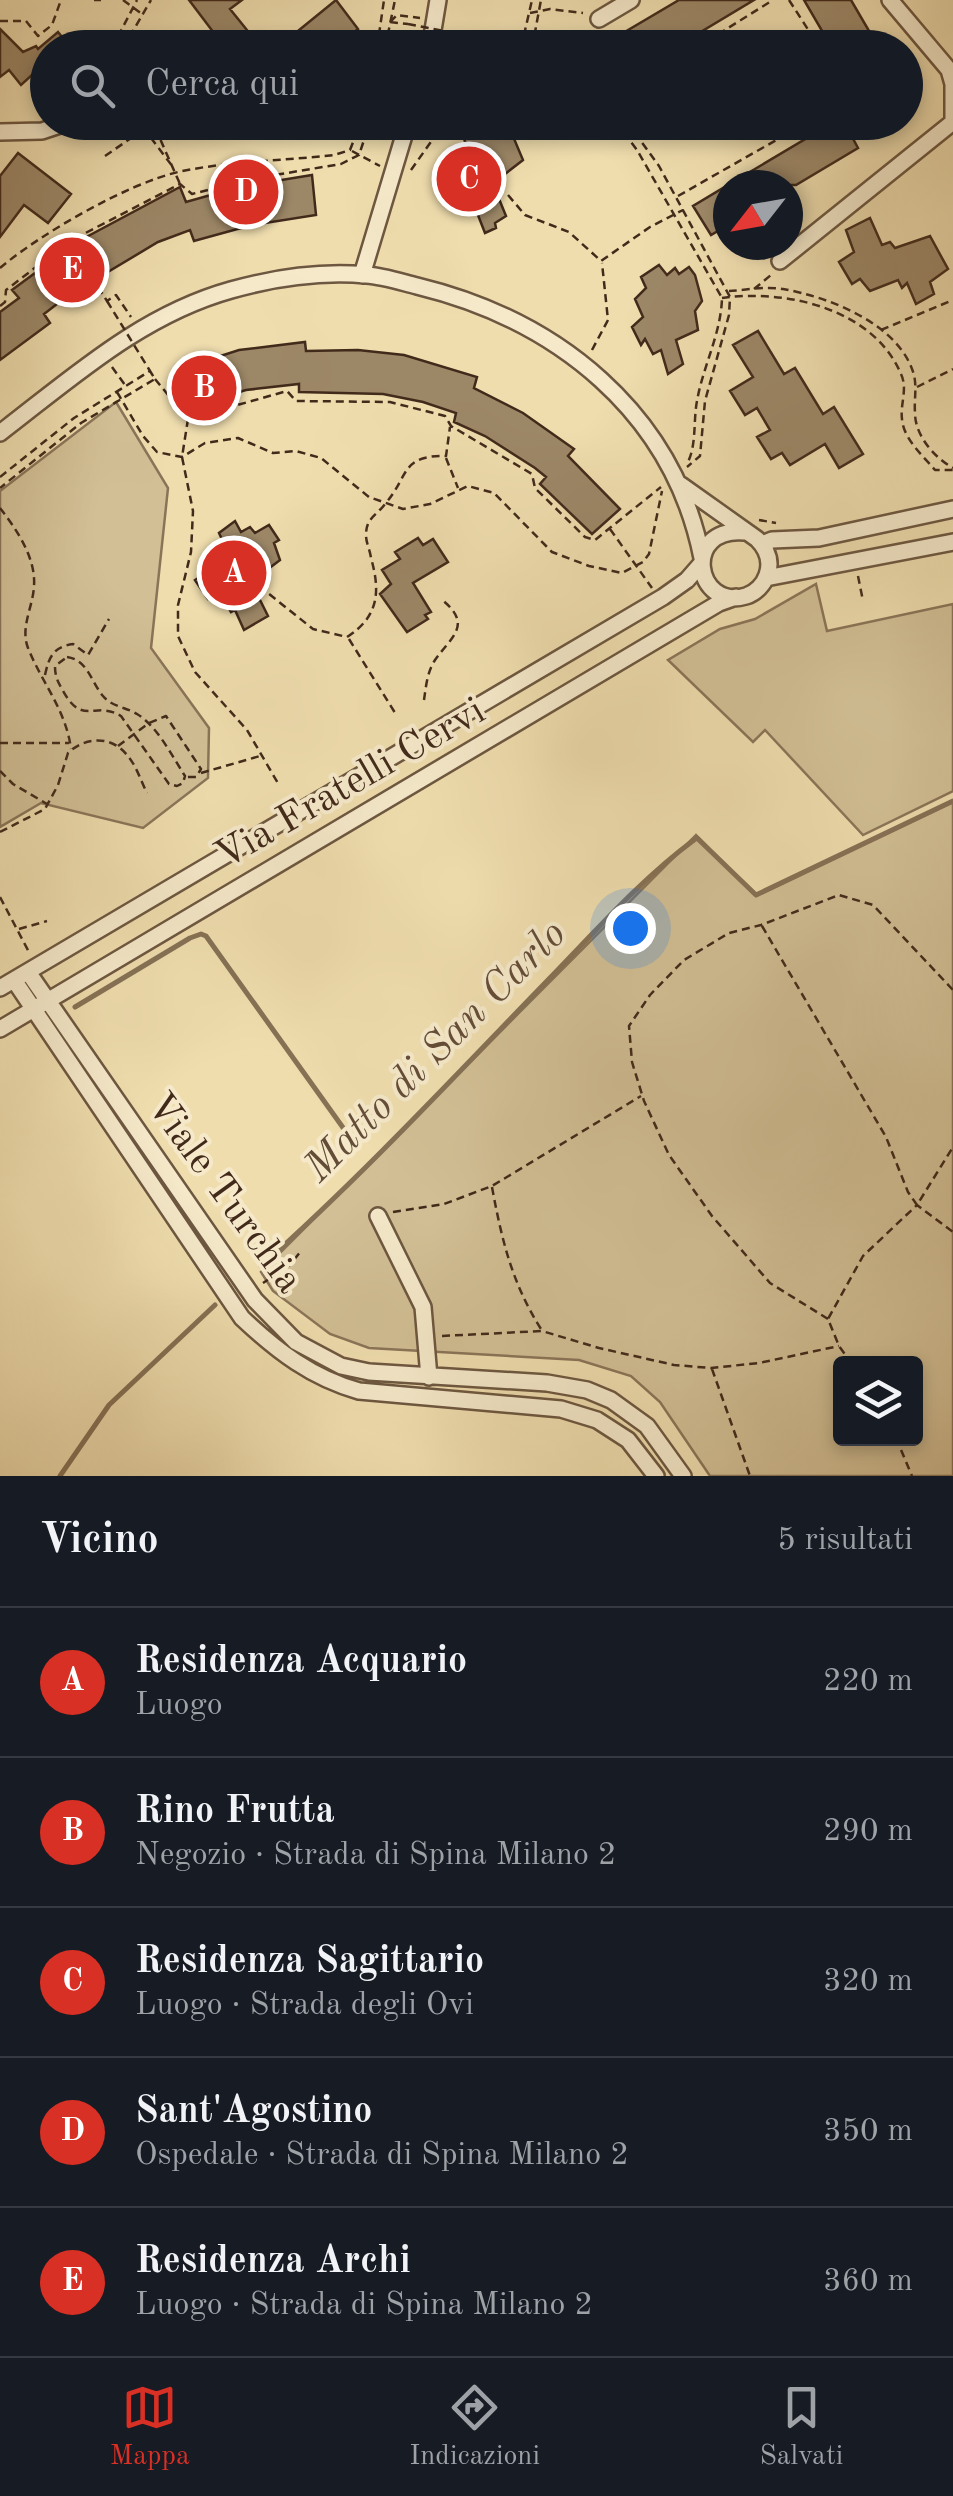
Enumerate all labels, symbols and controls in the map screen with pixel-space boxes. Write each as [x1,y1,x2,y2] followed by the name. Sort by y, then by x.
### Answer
[30,30,923,140] search box
[65,58,120,113] icon: search
[145,66,299,104] text: Cerca qui
[436,142,502,216] pin: C
[214,154,278,230] pin: D
[713,170,803,260] north arrow
[40,232,104,308] pin: E
[172,350,236,426] pin: B
[202,536,266,610] pin: A
[209,692,493,878] street label: Via Fratelli Cervi
[605,903,656,954] your location
[296,913,575,1192] water label: Matto di San Carlo
[137,1087,309,1301] street label: Viale Turchia
[833,1356,923,1446] map controls
[833,1356,923,1446] button: layers
[40,1520,159,1562] text: Vicino
[777,1525,913,1557] text: 5 risultati
[135,1643,467,1681] text: Residenza Acquario
[60,1666,85,1698] text: A
[823,1666,913,1698] text: 220 m
[135,1690,223,1722] text: Luogo
[135,1793,335,1831] text: Rino Frutta
[61,1816,84,1848] text: B
[823,1816,913,1848] text: 290 m
[135,1840,616,1872] text: Negozio · Strada di Spina Milano 2
[135,1943,484,1981] text: Residenza Sagittario
[62,1966,83,1998] text: C
[823,1966,913,1998] text: 320 m
[135,1990,474,2022] text: Luogo · Strada degli Ovi
[135,2093,373,2131] text: Sant'Agostino
[60,2116,85,2148] text: D
[823,2116,913,2148] text: 350 m
[135,2140,629,2172] text: Ospedale · Strada di Spina Milano 2
[135,2243,411,2281] text: Residenza Archi
[61,2266,84,2298] text: E
[823,2266,913,2298] text: 360 m
[135,2290,593,2322] text: Luogo · Strada di Spina Milano 2
[110,2380,190,2475] tab: Mappa
[409,2380,540,2475] tab: Indicazioni
[759,2380,843,2475] tab: Salvati

